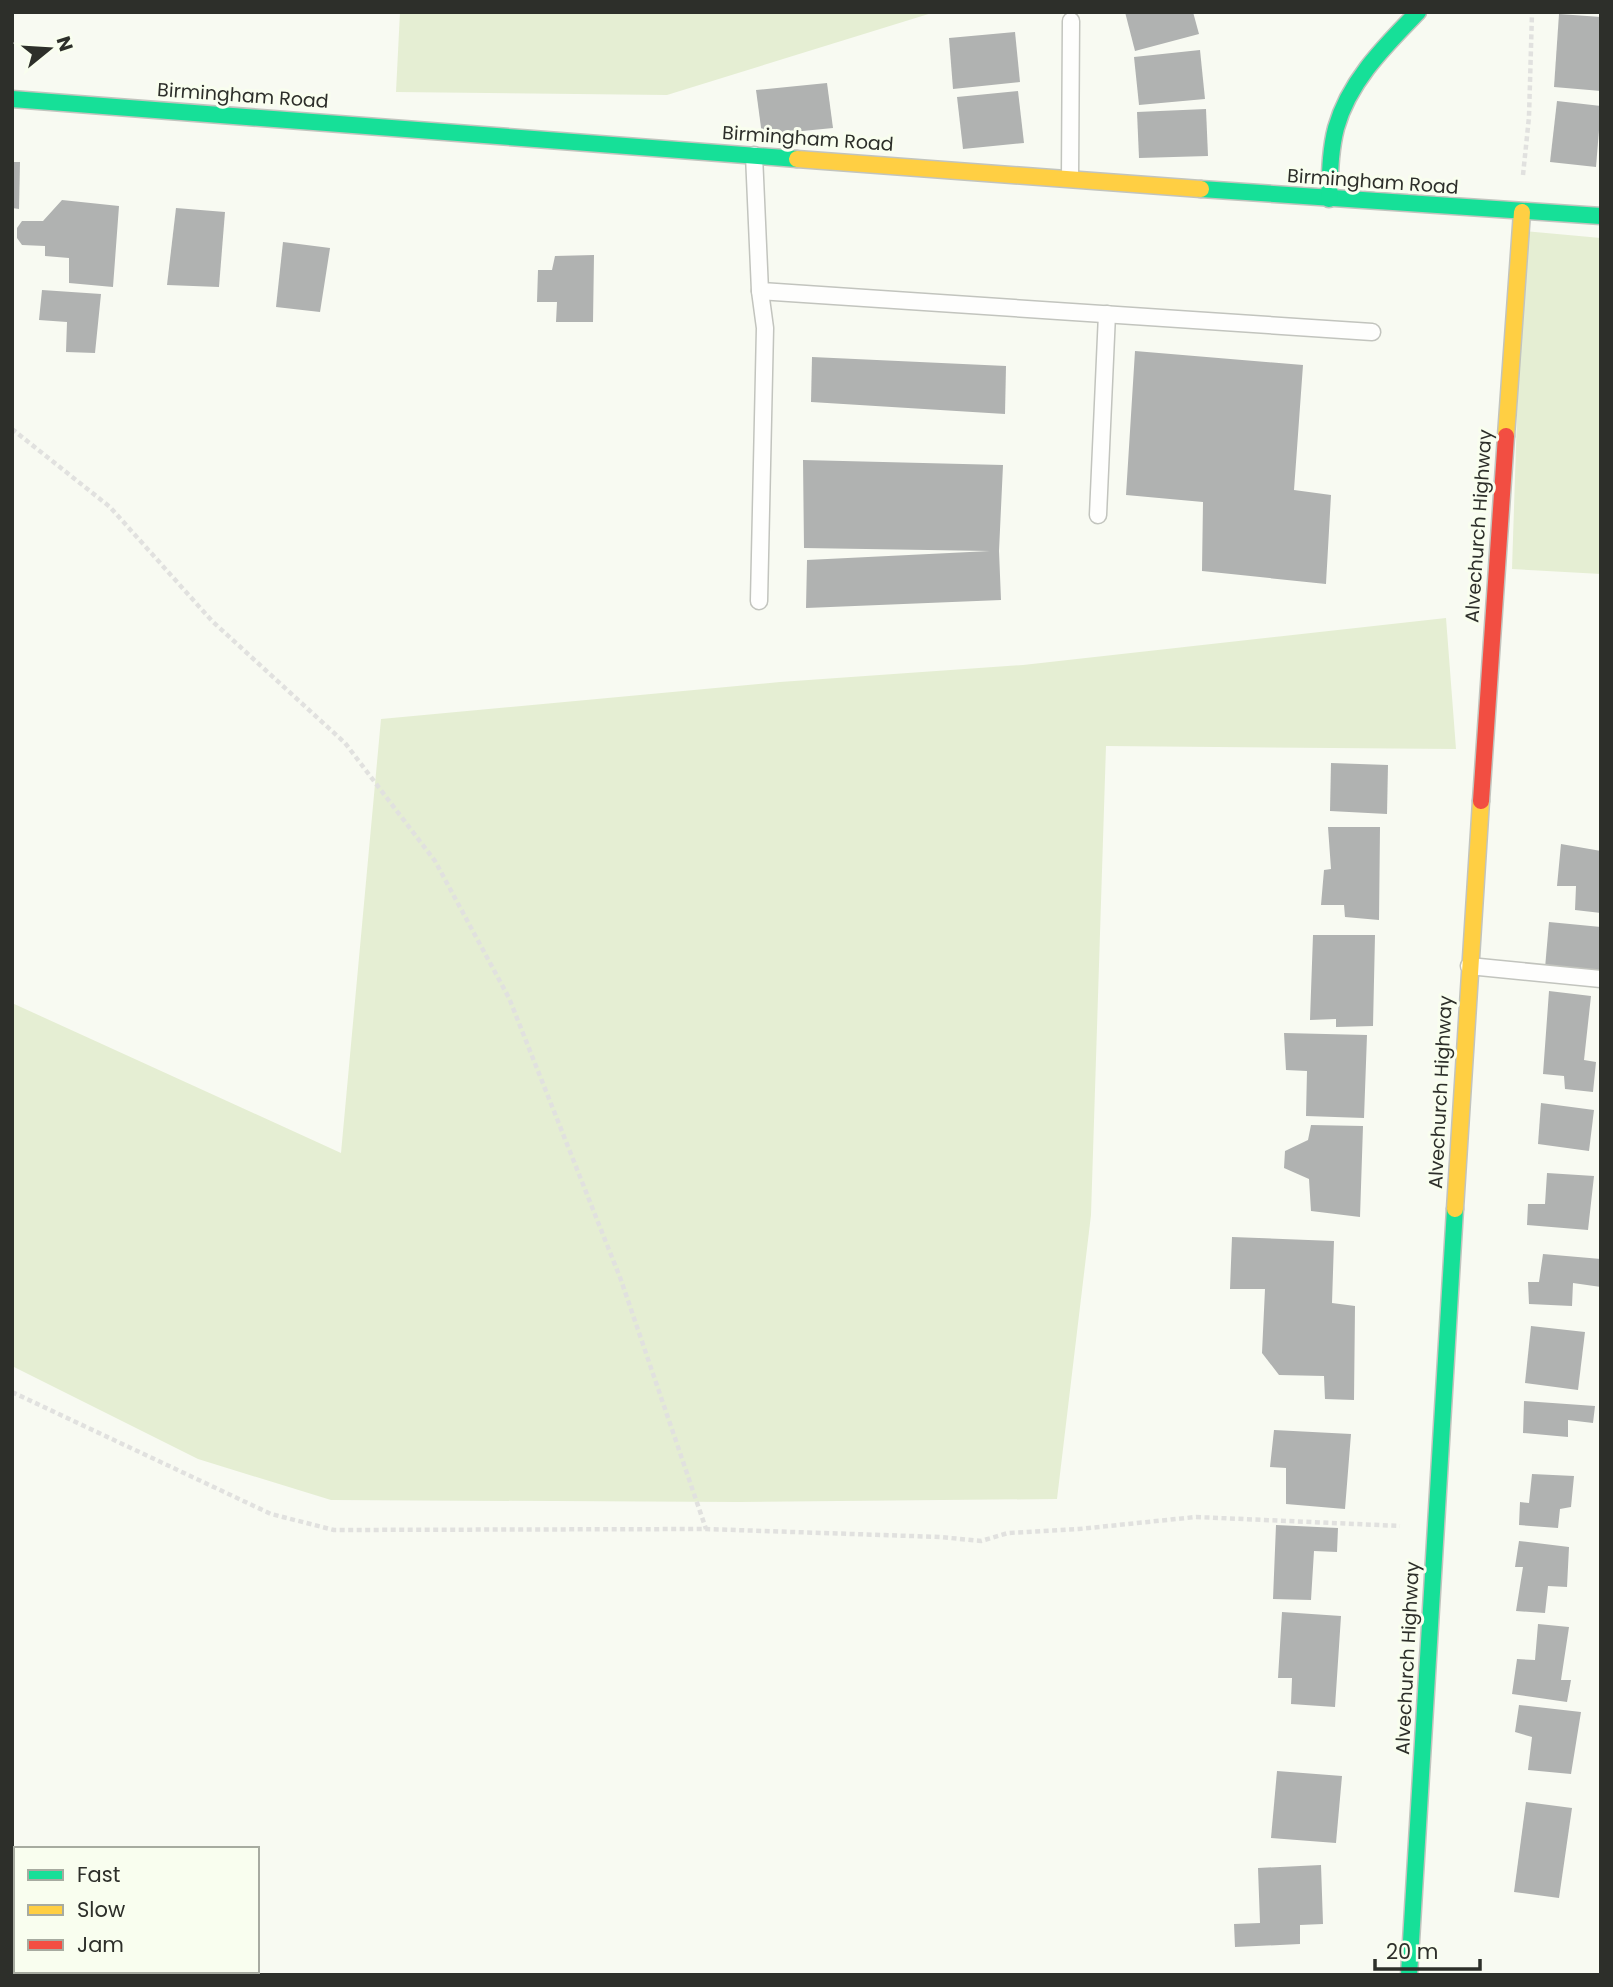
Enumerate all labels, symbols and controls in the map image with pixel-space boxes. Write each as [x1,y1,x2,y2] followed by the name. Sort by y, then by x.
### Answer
[14,14,84,84] north arrow
[50,33,80,55] text: N
[156,76,330,115] street label: Birmingham Road
[721,119,895,158] street label: Birmingham Road
[1286,162,1460,201] street label: Birmingham Road
[1458,428,1499,624] street label: Alvechurch Highway
[1422,994,1459,1189] street label: Alvechurch Highway
[1389,1560,1426,1755] street label: Alvechurch Highway
[14,1847,259,1973] legend
[77,1860,120,1889] text: Fast
[77,1895,125,1924] text: Slow
[1375,1927,1480,1971] scale bar
[77,1930,124,1959] text: Jam
[1386,1937,1439,1966] text: 20 m

